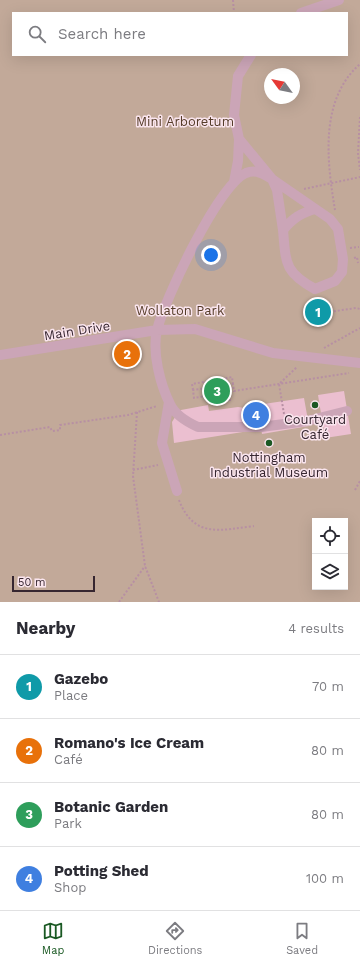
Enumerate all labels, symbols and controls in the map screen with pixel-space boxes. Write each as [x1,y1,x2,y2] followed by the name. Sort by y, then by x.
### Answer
[12,12,348,56] search box
[26,23,48,45] icon: search
[58,25,146,43] text: Search here
[264,68,300,104] north arrow
[136,114,234,129] park label: Mini Arboretum
[201,245,221,265] your location
[305,297,331,327] pin: 1
[136,303,225,318] park label: Wollaton Park
[43,318,111,343] street label: Main Drive
[114,339,140,369] pin: 2
[204,376,230,406] pin: 3
[243,400,269,430] pin: 4
[310,400,320,410] marker: Courtyard Café
[284,412,346,442] place label: Courtyard Café
[264,438,274,448] marker: Nottingham Industrial Museum
[210,450,328,480] place label: Nottingham Industrial Museum
[312,518,348,590] map controls
[312,518,348,554] button: locate
[312,554,348,590] button: layers
[12,574,95,593] scale bar
[18,576,45,589] text: 50 m
[16,618,75,638] text: Nearby
[288,621,344,636] text: 4 results
[54,670,108,688] text: Gazebo
[26,679,32,694] text: 1
[312,679,344,694] text: 70 m
[54,688,88,703] text: Place
[54,734,204,752] text: Romano's Ice Cream
[25,743,33,758] text: 2
[311,743,344,758] text: 80 m
[54,752,83,767] text: Café
[54,798,168,816] text: Botanic Garden
[25,807,33,822] text: 3
[311,807,344,822] text: 80 m
[54,816,82,831] text: Park
[54,862,149,880] text: Potting Shed
[25,871,33,886] text: 4
[306,871,344,886] text: 100 m
[54,880,86,895] text: Shop
[42,920,64,957] tab: Map
[148,920,202,957] tab: Directions
[286,920,318,957] tab: Saved

